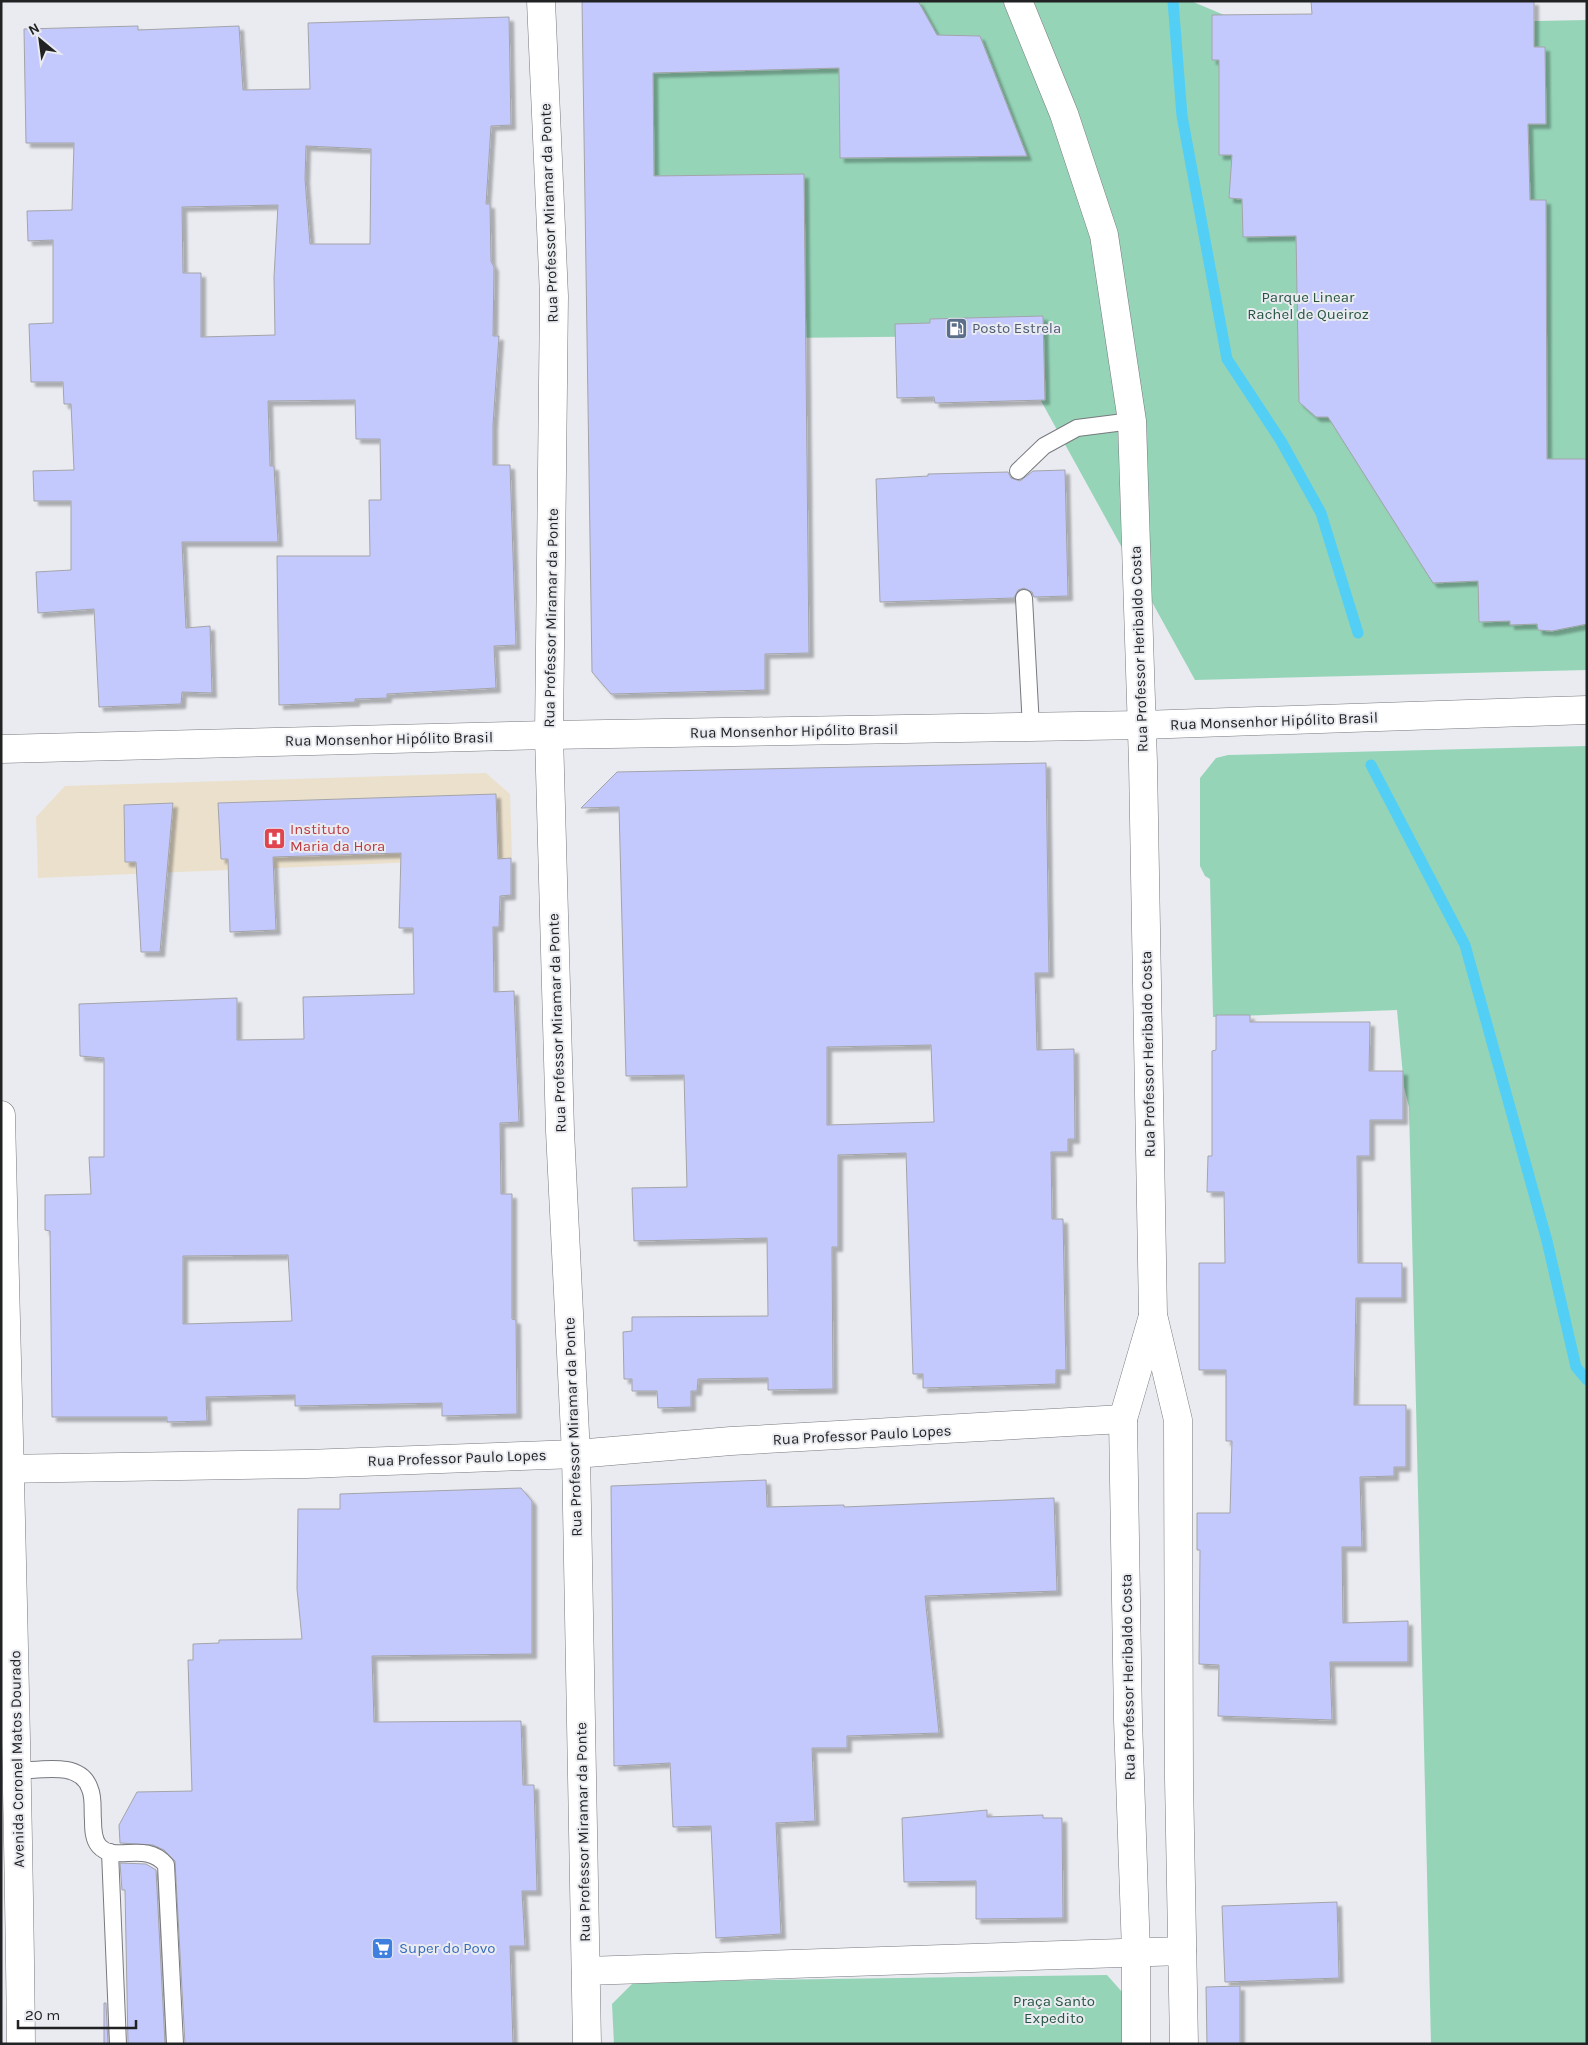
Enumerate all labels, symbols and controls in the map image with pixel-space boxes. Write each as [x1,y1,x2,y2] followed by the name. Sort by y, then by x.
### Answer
[15,15,65,65] north arrow
[25,19,42,39] text: N
[536,103,562,323] street label: Rua Professor Miramar da Ponte
[1247,288,1369,323] park label: Parque Linear Rachel de Queiroz
[944,316,968,340] fuel station icon: Posto Estrela
[972,319,1061,337] place label: Posto Estrela
[540,508,562,728] street label: Rua Professor Miramar da Ponte
[1126,545,1152,753] street label: Rua Professor Heribaldo Costa
[1170,708,1378,734] street label: Rua Monsenhor Hipólito Brasil
[690,720,898,742] street label: Rua Monsenhor Hipólito Brasil
[285,728,493,750] street label: Rua Monsenhor Hipólito Brasil
[290,820,385,855] place label: Instituto Maria da Hora
[262,826,286,850] hospital icon: Instituto Maria da Hora
[544,913,570,1133] street label: Rua Professor Miramar da Ponte
[1137,951,1159,1157] street label: Rua Professor Heribaldo Costa
[560,1317,586,1537] street label: Rua Professor Miramar da Ponte
[772,1421,952,1449] street label: Rua Professor Paulo Lopes
[367,1446,547,1470] street label: Rua Professor Paulo Lopes
[1117,1574,1139,1780] street label: Rua Professor Heribaldo Costa
[6,1650,28,1868] street label: Avenida Coronel Matos Dourado
[572,1722,594,1942] street label: Rua Professor Miramar da Ponte
[371,1936,395,1960] supermarket icon: Super do Povo
[399,1939,496,1957] place label: Super do Povo
[1013,1992,1095,2027] park label: Praça Santo Expedito
[18,1998,135,2030] scale bar
[25,2006,60,2024] text: 20 m

